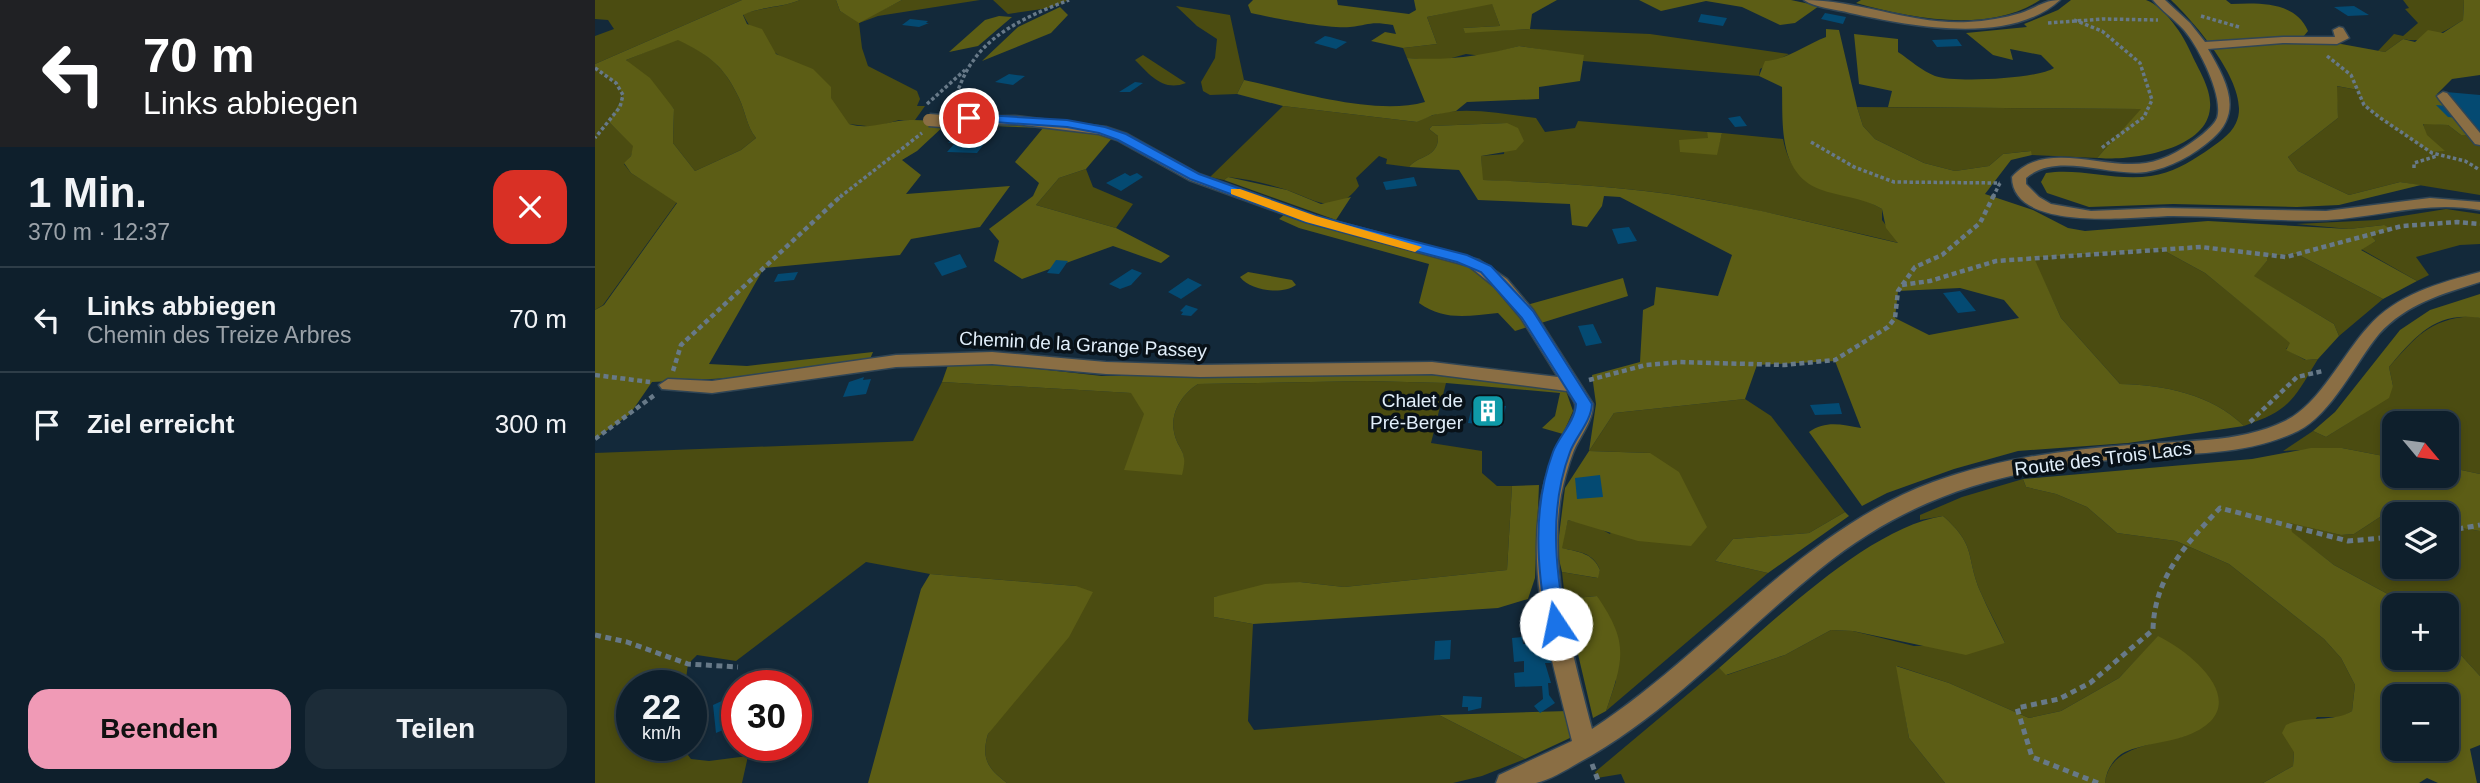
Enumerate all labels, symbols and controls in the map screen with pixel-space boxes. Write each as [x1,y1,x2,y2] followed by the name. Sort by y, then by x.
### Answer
[28,28,119,119] icon: left
[143,28,255,82] text: 70 m
[143,85,358,121] text: Links abbiegen
[939,88,999,148] pin
[950,99,988,137] icon: arrive
[28,169,147,216] text: 1 Min.
[493,170,567,244] button: close
[28,219,170,245] text: 370 m · 12:37
[87,291,276,321] text: Links abbiegen
[28,301,66,339] icon: left
[509,304,567,334] text: 70 m
[87,322,352,348] text: Chemin des Treize Arbres
[959,328,1208,362] street label: Chemin de la Grange Passey
[1370,390,1464,433] place label: Chalet de Pré-Berger
[1469,392,1507,430] building icon: Chalet de Pré-Berger
[28,406,66,444] icon: arrive
[87,409,234,439] text: Ziel erreicht
[495,409,567,439] text: 300 m
[2382,411,2459,488] north arrow
[2382,411,2459,761] map controls
[2013,437,2193,480] street label: Route des Trois Lacs
[2382,502,2459,579] button: layers
[1519,587,1593,661] position arrow
[2382,593,2459,670] button: +
[721,670,812,761] speed limit sign: 30
[2382,684,2459,761] button: −
[642,687,681,726] text: 22
[28,689,291,769] button: Beenden
[305,689,567,769] button: Teilen
[642,723,681,743] text: km/h

